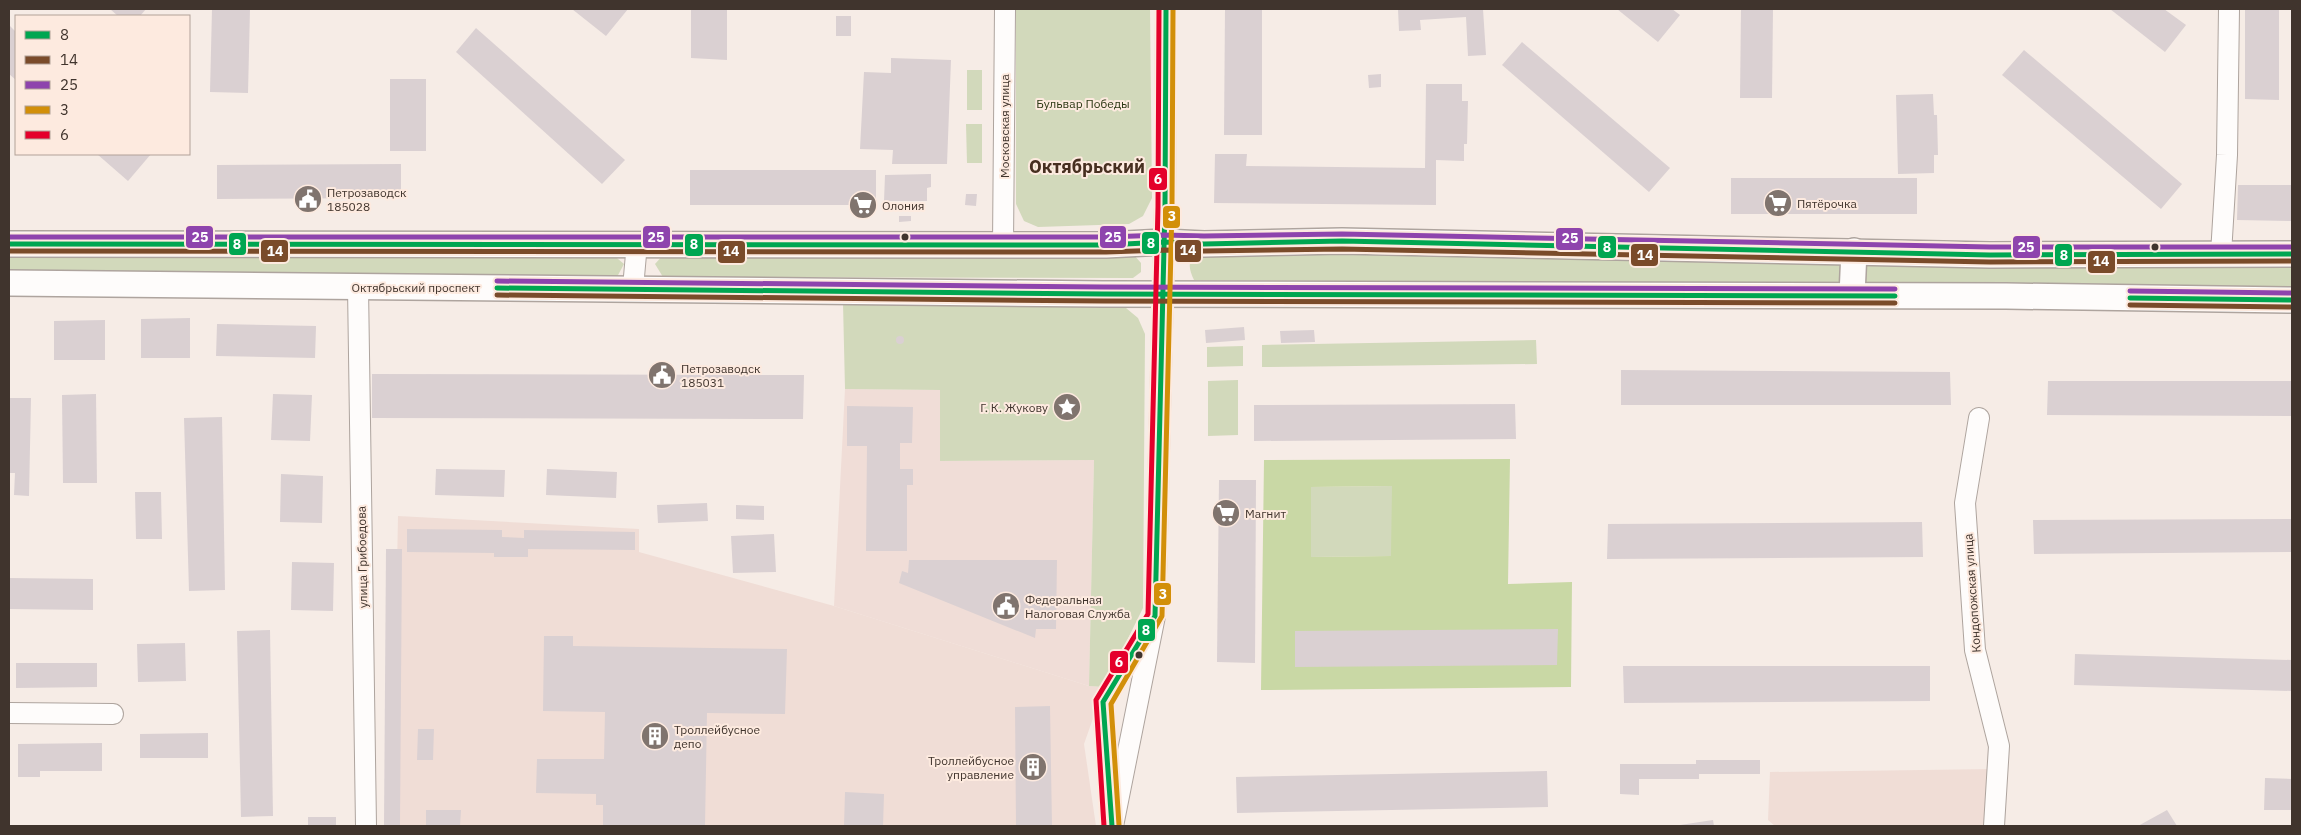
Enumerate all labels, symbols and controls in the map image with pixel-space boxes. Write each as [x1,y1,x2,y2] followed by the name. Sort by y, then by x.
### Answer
[15,15,190,155] legend
[60,25,69,44] text: 8
[60,50,78,69] text: 14
[997,74,1012,178] street label: Московская улица
[60,75,78,94] text: 25
[1036,96,1130,111] park label: Бульвар Победы
[60,100,69,119] text: 3
[60,125,69,144] text: 6
[1029,155,1145,178] district label: Октябрьский
[1148,167,1168,191] line badge: 6
[1154,170,1162,188] text: 6
[293,184,323,214] public building icon: Петрозаводск 185028
[327,185,407,214] place label: Петрозаводск 185028
[1763,188,1793,218] supermarket icon: Пятёрочка
[848,190,878,220] supermarket icon: Олония
[1797,196,1857,211] place label: Пятёрочка
[882,198,924,213] place label: Олония
[1162,205,1181,229] line badge: 3
[1168,207,1176,225] text: 3
[185,225,214,249] line badge: 25
[642,225,671,249] line badge: 25
[1099,225,1127,249] line badge: 25
[1555,227,1584,251] line badge: 25
[192,228,208,246] text: 25
[648,228,664,246] text: 25
[1105,228,1121,246] text: 25
[1562,229,1578,247] text: 25
[1141,231,1160,255] line badge: 8
[228,232,247,256] line badge: 8
[900,232,910,242] unlabelled marker
[684,233,704,257] line badge: 8
[1147,234,1155,252] text: 8
[233,235,241,253] text: 8
[690,235,698,253] text: 8
[1597,235,1617,259] line badge: 8
[2012,235,2041,259] line badge: 25
[1603,238,1611,256] text: 8
[2018,238,2034,256] text: 25
[260,239,289,263] line badge: 14
[1174,239,1202,263] line badge: 14
[717,240,746,264] line badge: 14
[1180,241,1196,259] text: 14
[267,242,283,260] text: 14
[723,242,739,260] text: 14
[2150,242,2160,252] unlabelled marker
[1630,243,1659,267] line badge: 14
[2054,243,2073,267] line badge: 8
[1637,246,1653,264] text: 14
[2060,246,2068,264] text: 8
[2087,250,2116,274] line badge: 14
[2093,252,2109,270] text: 14
[352,280,481,295] street label: Октябрьский проспект
[647,360,677,390] public building icon: Петрозаводск 185031
[681,361,761,390] place label: Петрозаводск 185031
[1052,392,1082,422] place icon: Г. К. Жукову
[980,400,1048,415] place label: Г. К. Жукову
[1211,498,1241,528] supermarket icon: Магнит
[354,505,370,608] street label: улица Грибоедова
[1245,506,1286,521] place label: Магнит
[1960,532,1984,653] street label: Кондопожская улица
[1153,582,1172,606] line badge: 3
[1159,585,1167,603] text: 3
[991,591,1021,621] public building icon: Федеральная Налоговая Служба
[1025,592,1131,621] place label: Федеральная Налоговая Служба
[1137,618,1156,642] line badge: 8
[1142,621,1150,639] text: 8
[1109,650,1129,674] line badge: 6
[1134,650,1144,660] unlabelled marker
[1115,653,1123,671] text: 6
[640,721,670,751] building icon: Троллейбусное депо
[674,722,760,751] place label: Троллейбусное депо
[1018,752,1048,782] building icon: Троллейбусное управление
[928,753,1014,782] place label: Троллейбусное управление

